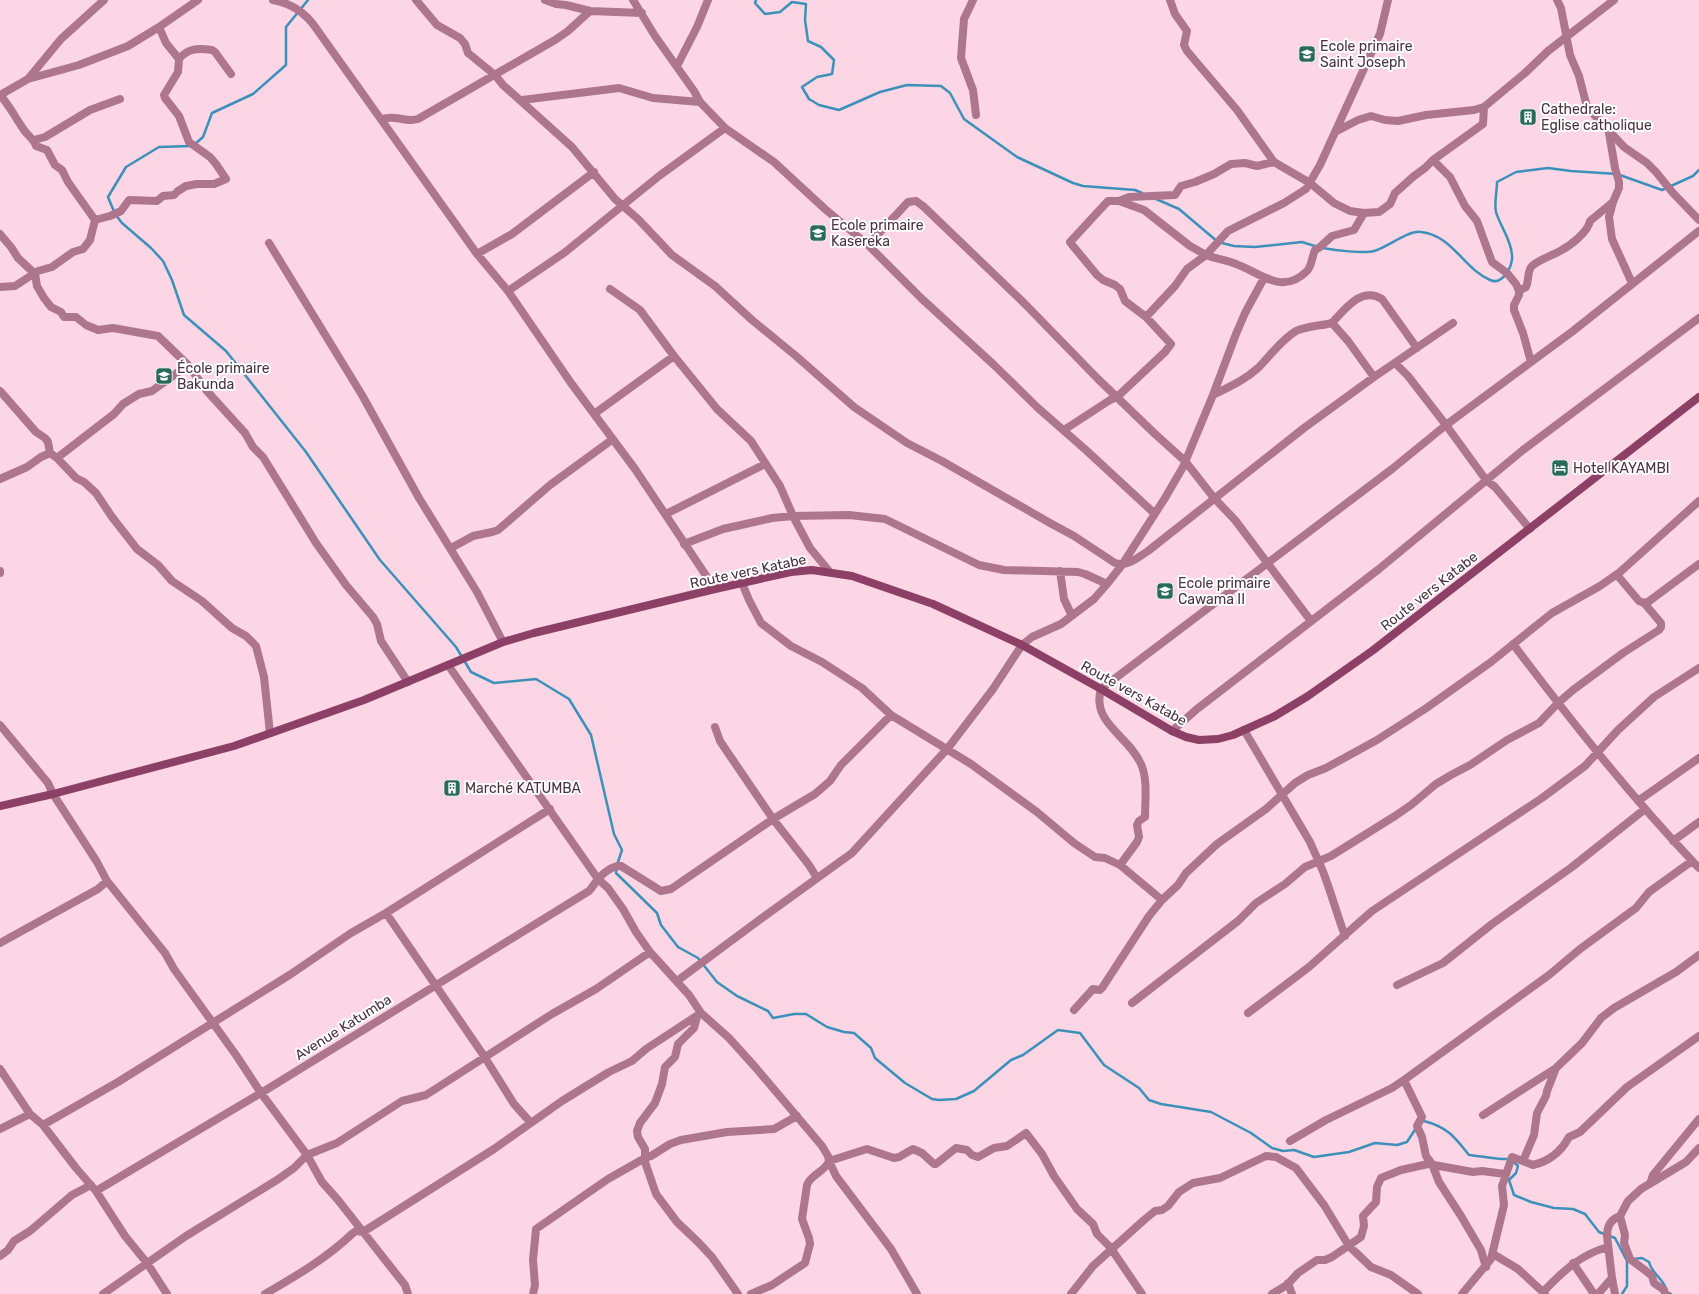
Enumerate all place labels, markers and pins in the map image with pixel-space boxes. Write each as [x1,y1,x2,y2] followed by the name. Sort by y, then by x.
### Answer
[1320,38,1413,71] place label: Ecole primaire Saint Joseph
[1297,44,1317,64] school or university icon: Ecole primaire Saint Joseph
[1541,101,1652,134] place label: Cathedrale: Eglise catholique
[1518,107,1538,127] building icon: Cathedrale: Eglise catholique
[831,217,924,250] place label: Ecole primaire Kasereka
[808,223,828,243] school or university icon: Ecole primaire Kasereka
[177,359,270,393] place label: École primaire Bakunda
[154,366,174,386] school or university icon: École primaire Bakunda
[1550,458,1570,478] hotel icon: Hotel KAYAMBI
[1573,460,1670,477] place label: Hotel KAYAMBI
[1178,575,1271,608] place label: Ecole primaire Cawama II
[1155,581,1175,601] school or university icon: Ecole primaire Cawama II
[442,778,462,798] building icon: Marché KATUMBA
[465,780,582,797] place label: Marché KATUMBA

